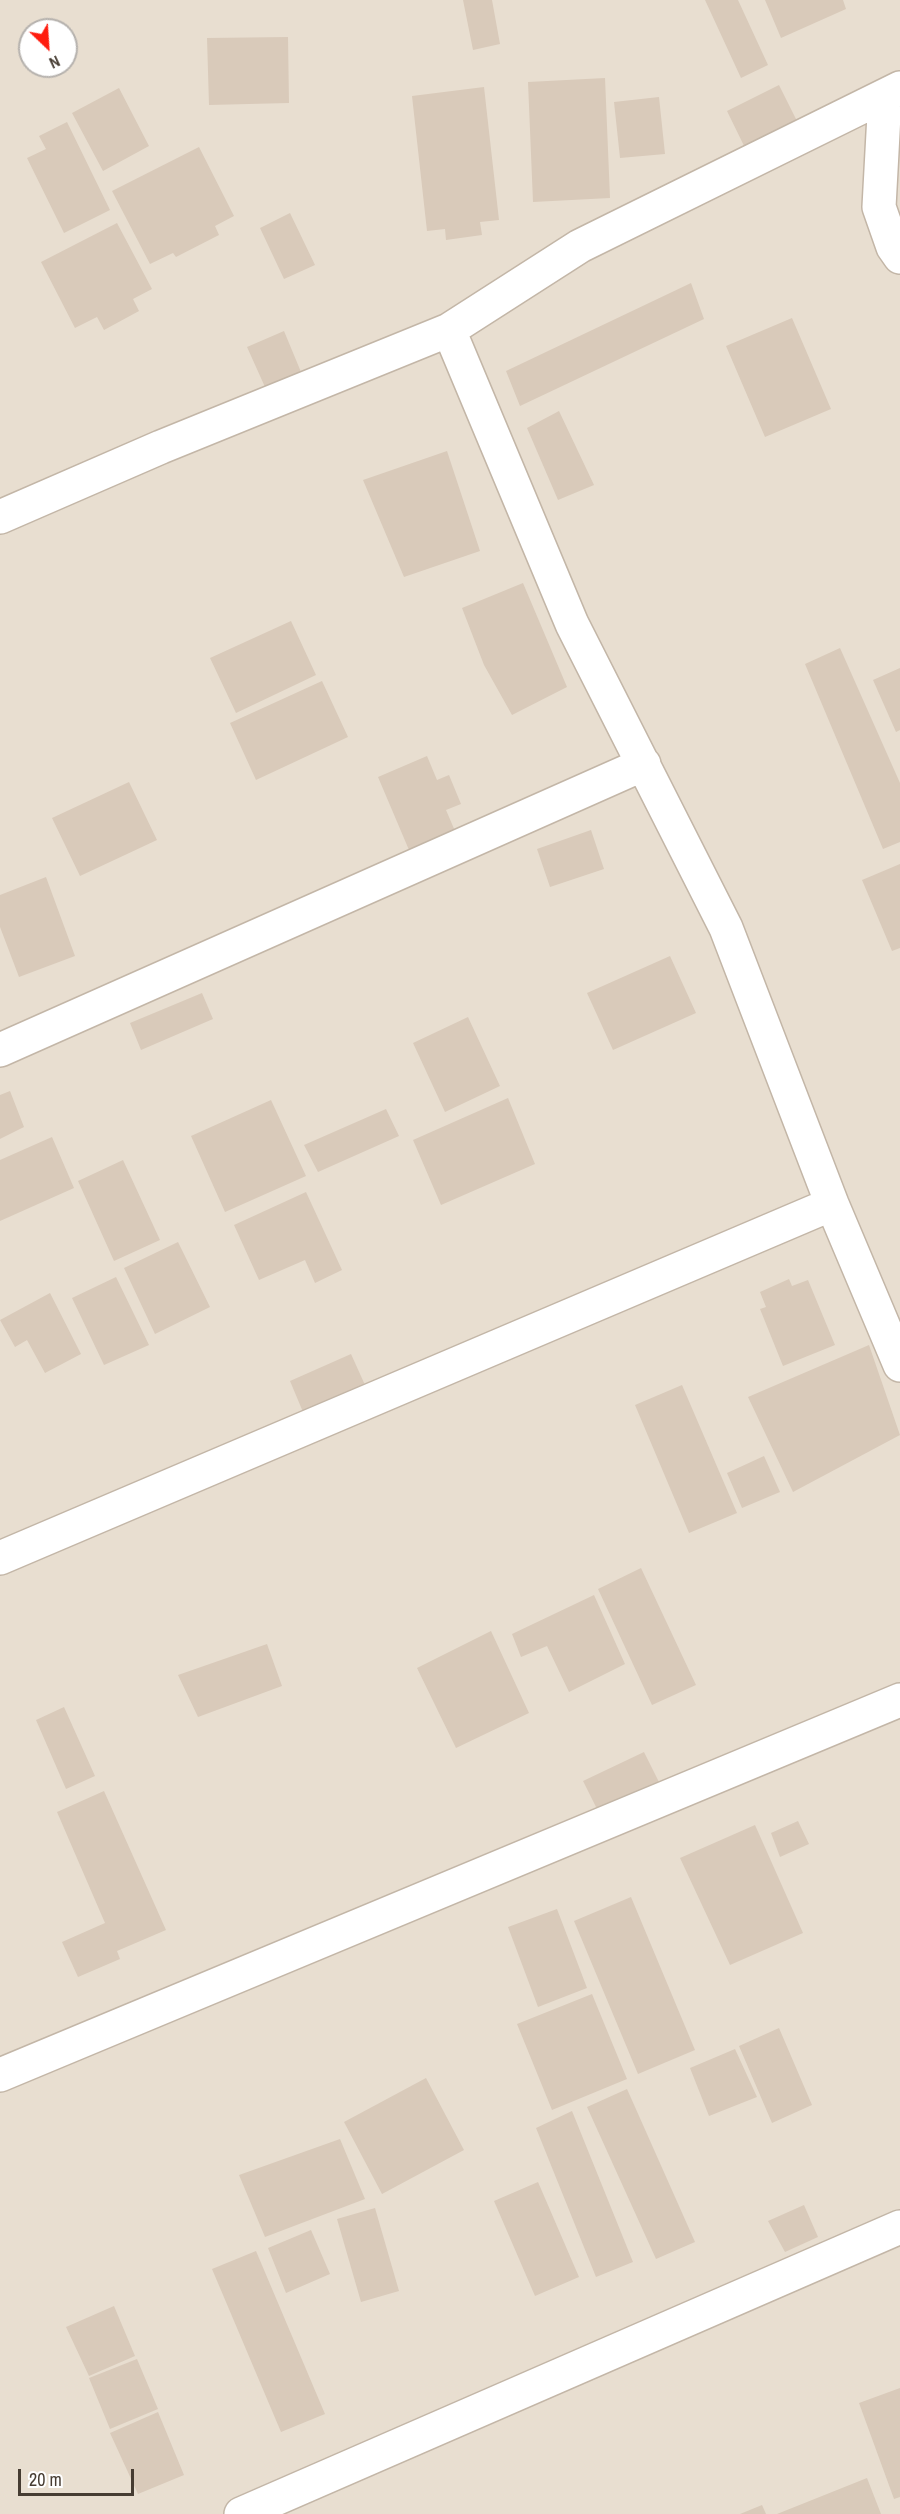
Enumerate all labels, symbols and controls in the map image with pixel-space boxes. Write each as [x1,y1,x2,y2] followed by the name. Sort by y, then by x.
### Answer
[18,18,78,78] north arrow
[46,51,64,74] text: N
[21,2457,136,2495] scale bar
[29,2467,62,2492] text: 20 m

